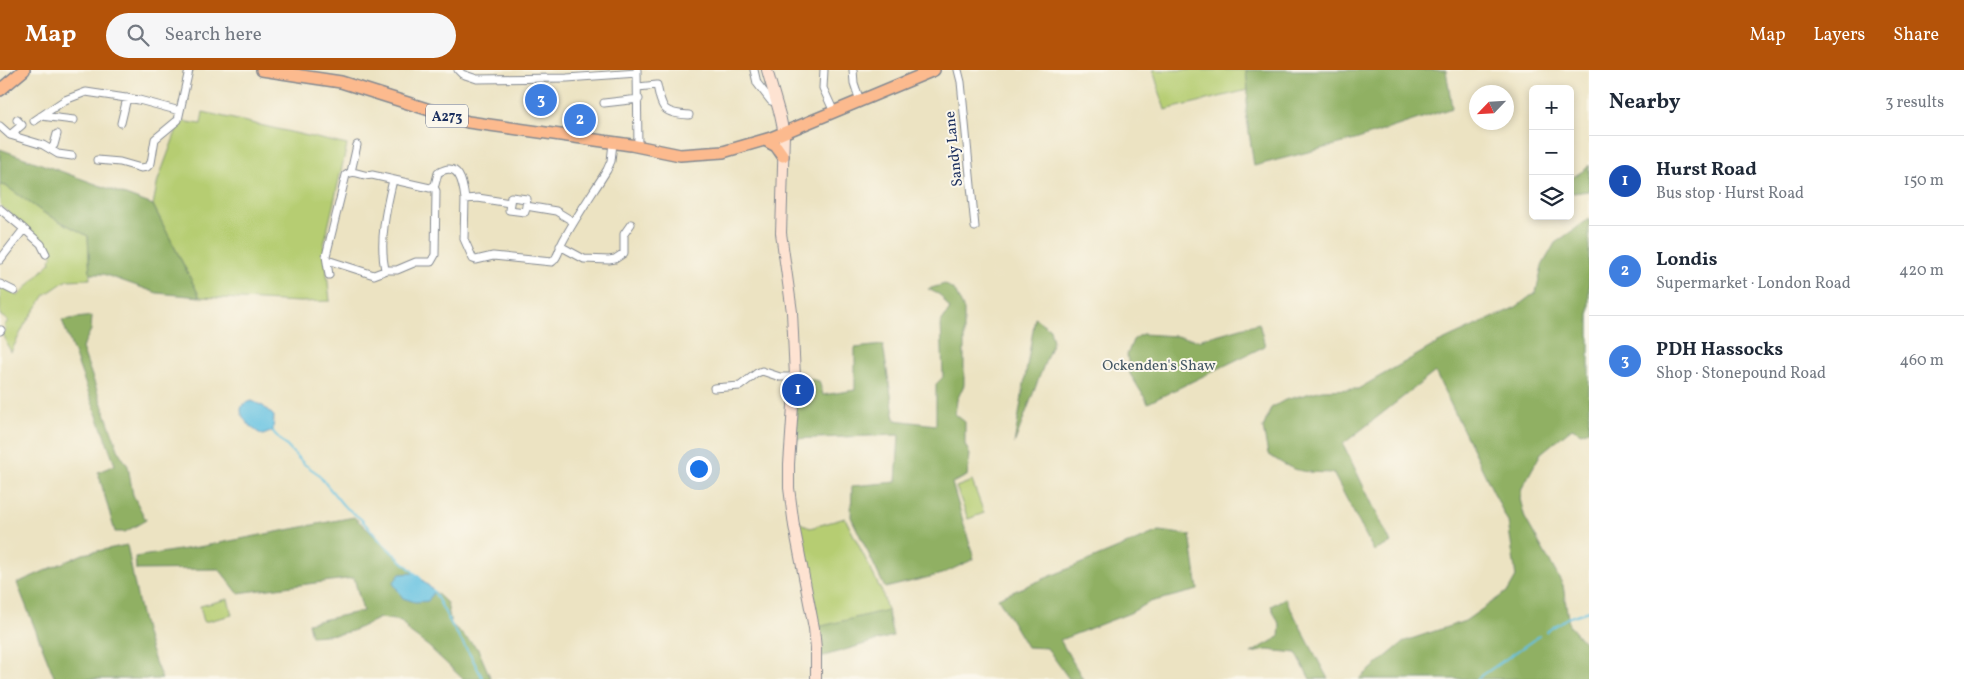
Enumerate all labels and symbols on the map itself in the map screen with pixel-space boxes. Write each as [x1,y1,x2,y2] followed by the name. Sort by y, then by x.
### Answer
[525,81,557,119] pin: 3
[1469,85,1514,130] north arrow
[564,101,596,139] pin: 2
[426,104,468,128] road number: A273
[940,110,969,188] street label: Sandy Lane
[1102,356,1216,377] park label: Ockenden's Shaw
[782,371,814,409] pin: 1
[686,456,712,482] your location

